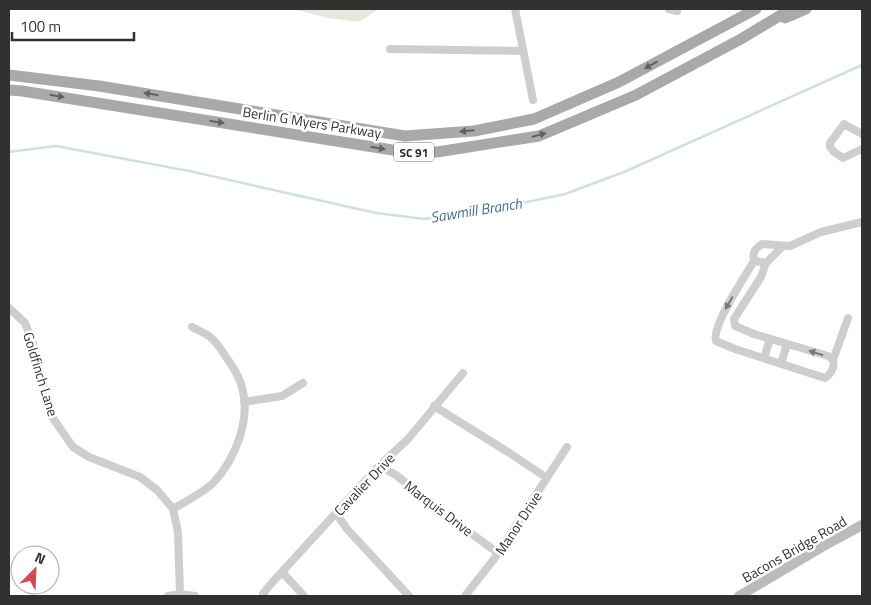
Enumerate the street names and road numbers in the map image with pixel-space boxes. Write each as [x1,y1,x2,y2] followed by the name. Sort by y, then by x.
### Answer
[241,101,383,143] street label: Berlin G Myers Parkway
[394,142,434,162] road number: SC 91
[18,329,64,419] street label: Goldfinch Lane
[329,448,399,520] street label: Cavalier Drive
[400,475,478,541] street label: Marquis Drive
[490,487,546,559] street label: Manor Drive
[738,510,850,588] street label: Bacons Bridge Road

